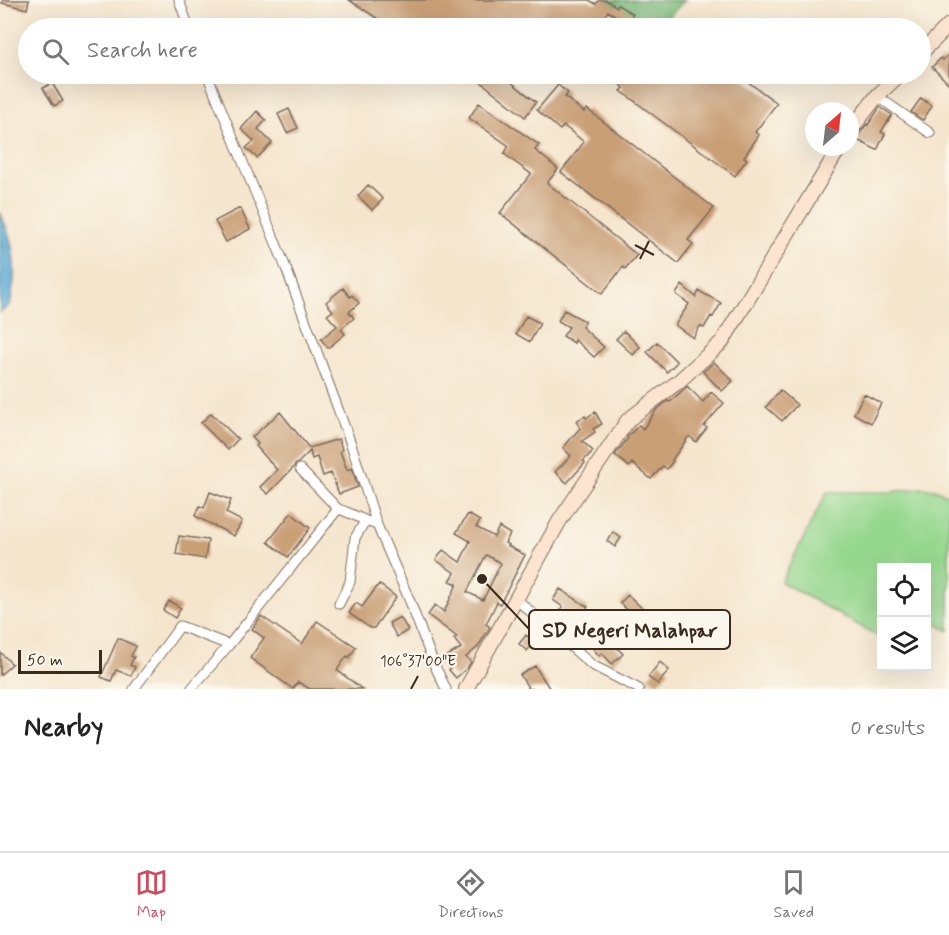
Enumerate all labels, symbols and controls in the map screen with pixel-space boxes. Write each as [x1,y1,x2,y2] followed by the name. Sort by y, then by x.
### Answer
[18,18,931,84] search box
[39,35,72,68] icon: search
[87,37,198,65] text: Search here
[805,102,859,156] north arrow
[877,563,931,671] map controls
[877,563,931,617] button: locate
[529,610,730,649] callout: SD Negeri Malahpar
[542,617,718,645] text: SD Negeri Malahpar
[877,617,931,671] button: layers
[18,647,102,674] scale bar
[27,650,63,671] text: 50 m
[380,652,456,672] text: 106°37'00"E
[24,711,103,745] text: Nearby
[851,715,925,742] text: 0 results
[135,866,168,923] tab: Map
[438,866,504,923] tab: Directions
[774,866,814,923] tab: Saved

